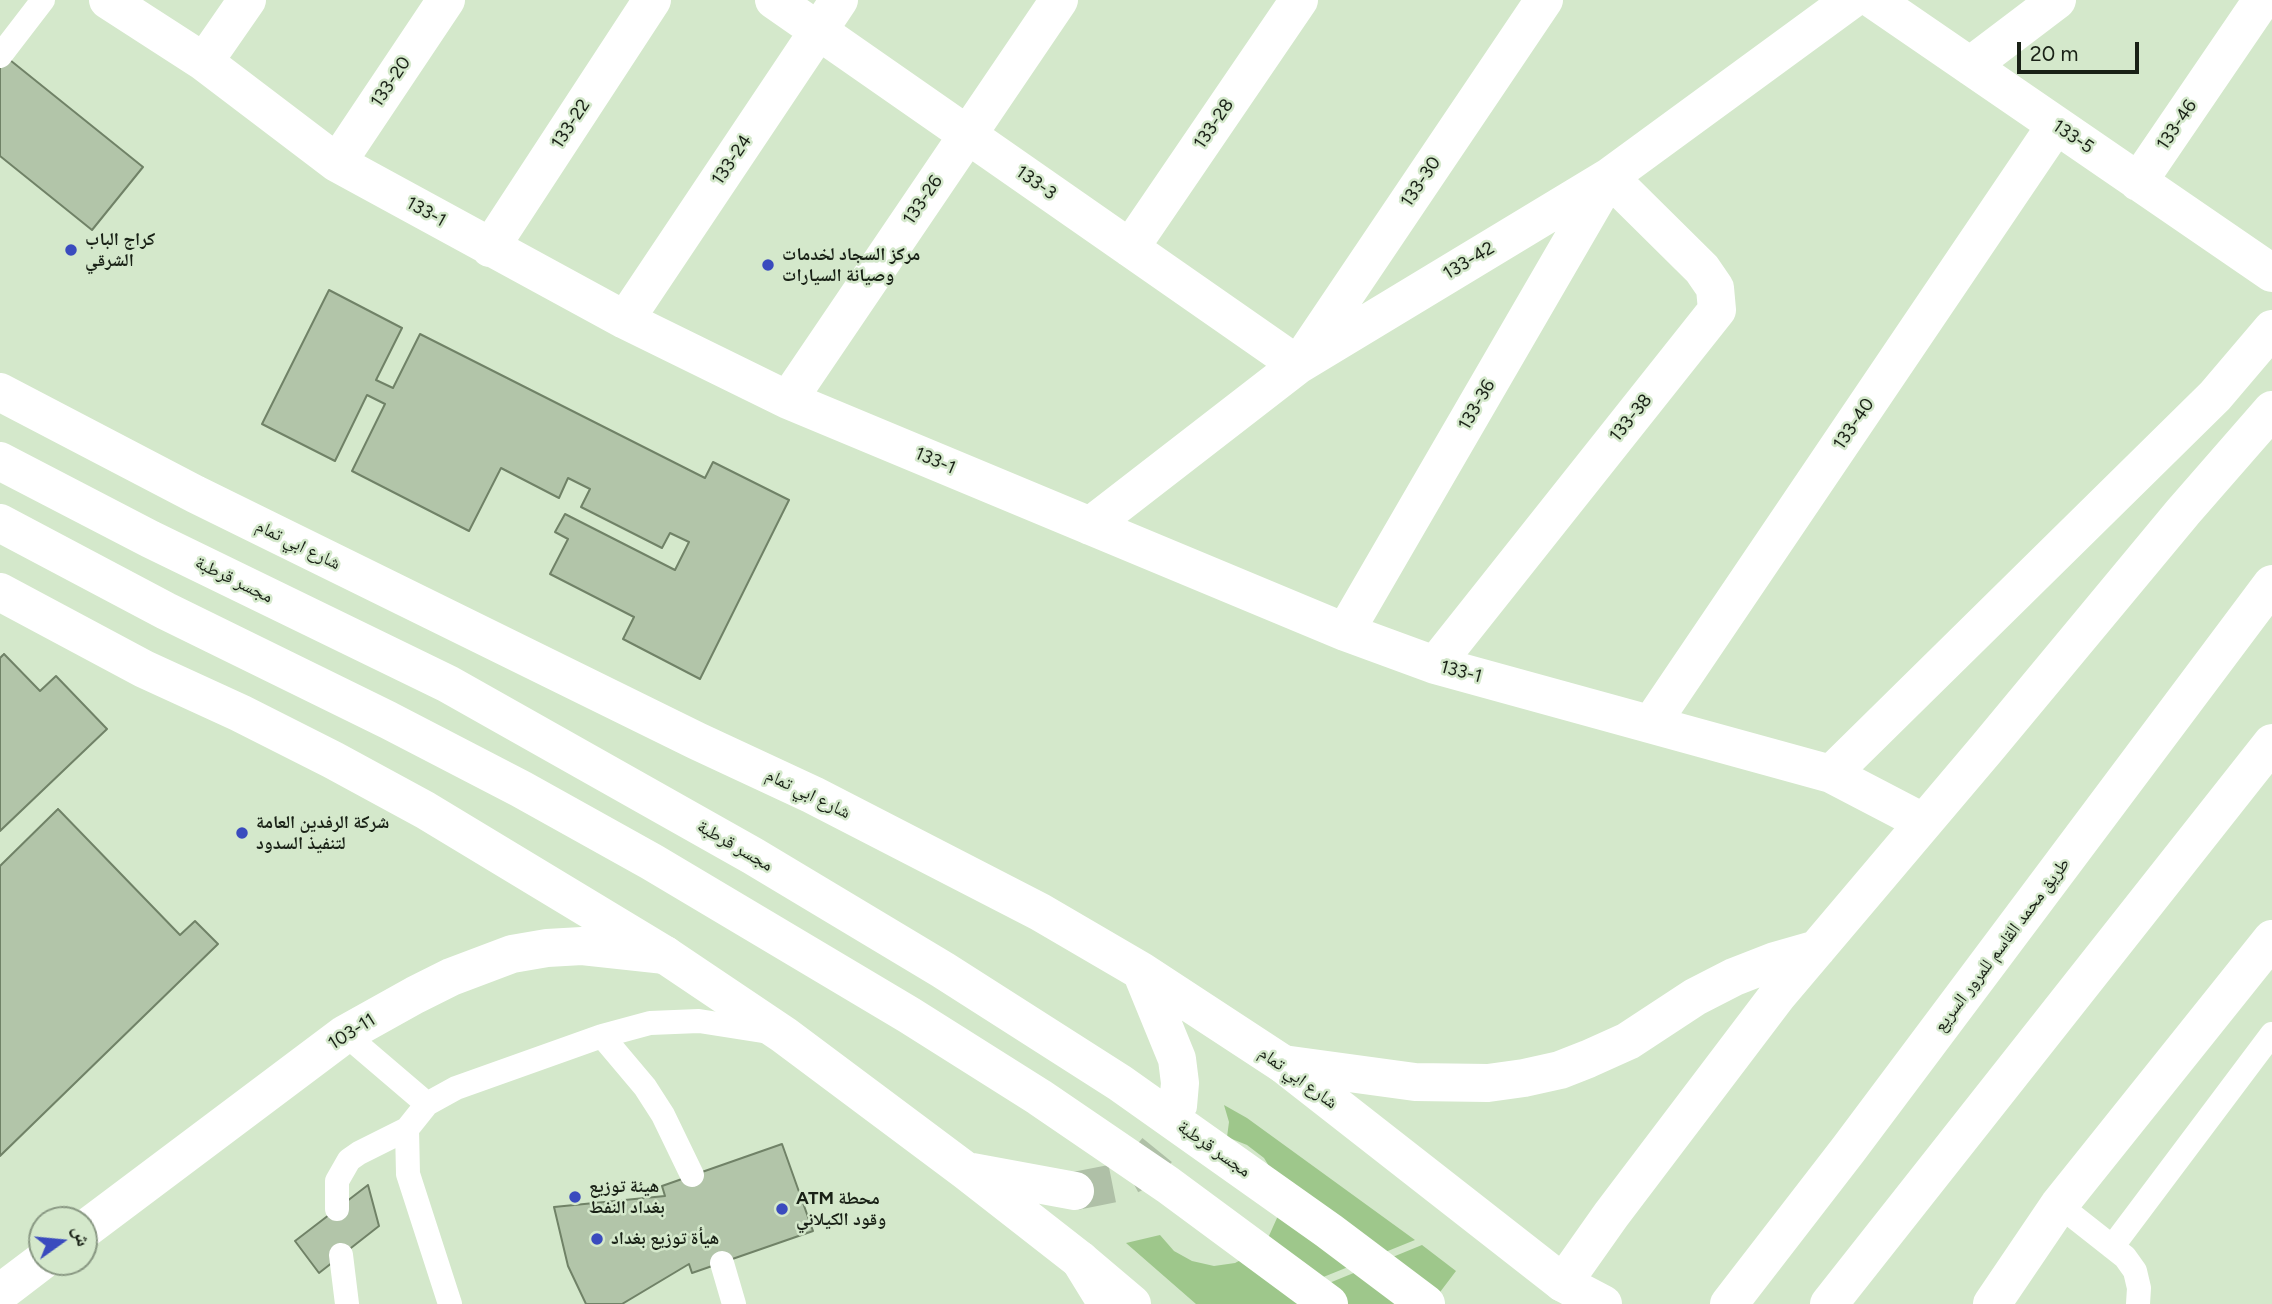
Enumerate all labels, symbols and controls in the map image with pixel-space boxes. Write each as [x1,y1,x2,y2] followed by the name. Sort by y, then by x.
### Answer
[2020,28,2142,72] scale bar
[2030,41,2078,66] text: 20 m
[366,53,416,111] street label: 133-20
[547,95,595,153] street label: 133-22
[1189,95,1239,153] street label: 133-28
[2152,96,2202,154] street label: 133-46
[2048,115,2098,159] street label: 133-5
[707,131,757,189] street label: 133-24
[1396,153,1446,211] street label: 133-30
[1012,161,1060,205] street label: 133-3
[899,171,947,229] street label: 133-26
[402,192,450,232] street label: 133-1
[85,229,155,272] place label: كراج الباب الشرقي
[1440,237,1498,285] street label: 133-42
[63,242,79,258] marker: كراج الباب الشرقي
[782,244,920,286] place label: مركز السجاد لخدمات وصيانة السيارات
[760,257,776,273] marker: مركز السجاد لخدمات وصيانة السيارات
[1454,376,1500,434] street label: 133-36
[1605,390,1657,446] street label: 133-38
[1829,394,1879,454] street label: 133-40
[911,443,959,479] street label: 133-1
[252,515,344,575] street label: شارع ابي تمام
[192,552,276,608] street label: مجسر قرطبة
[1438,656,1484,688] street label: 133-1
[762,764,854,824] street label: شارع ابي تمام
[256,812,389,854] place label: شركة الرفدين العامة لتنفيذ السدود
[693,816,777,876] street label: مجسر قرطبة
[234,825,250,841] marker: شركة الرفدين العامة لتنفيذ السدود
[1930,854,2074,1036] street label: طريق محمد القاسم للمرور السريع
[325,1009,379,1055] street label: 103-11
[1255,1042,1341,1114] street label: شارع ابي تمام
[1173,1116,1255,1182] street label: مجسر قرطبة
[589,1176,665,1218] place label: هيئة توزيع بغداد النفط
[796,1188,886,1230] place label: ATM محطة وقود الكيلاني
[567,1189,583,1205] marker: هيئة توزيع بغداد النفط
[774,1201,790,1217] marker: ATM محطة وقود الكيلاني
[28,1206,98,1276] north arrow
[68,1223,96,1249] text: ش
[611,1228,719,1250] place label: هيأة توزيع بغداد
[589,1231,605,1247] marker: هيأة توزيع بغداد

